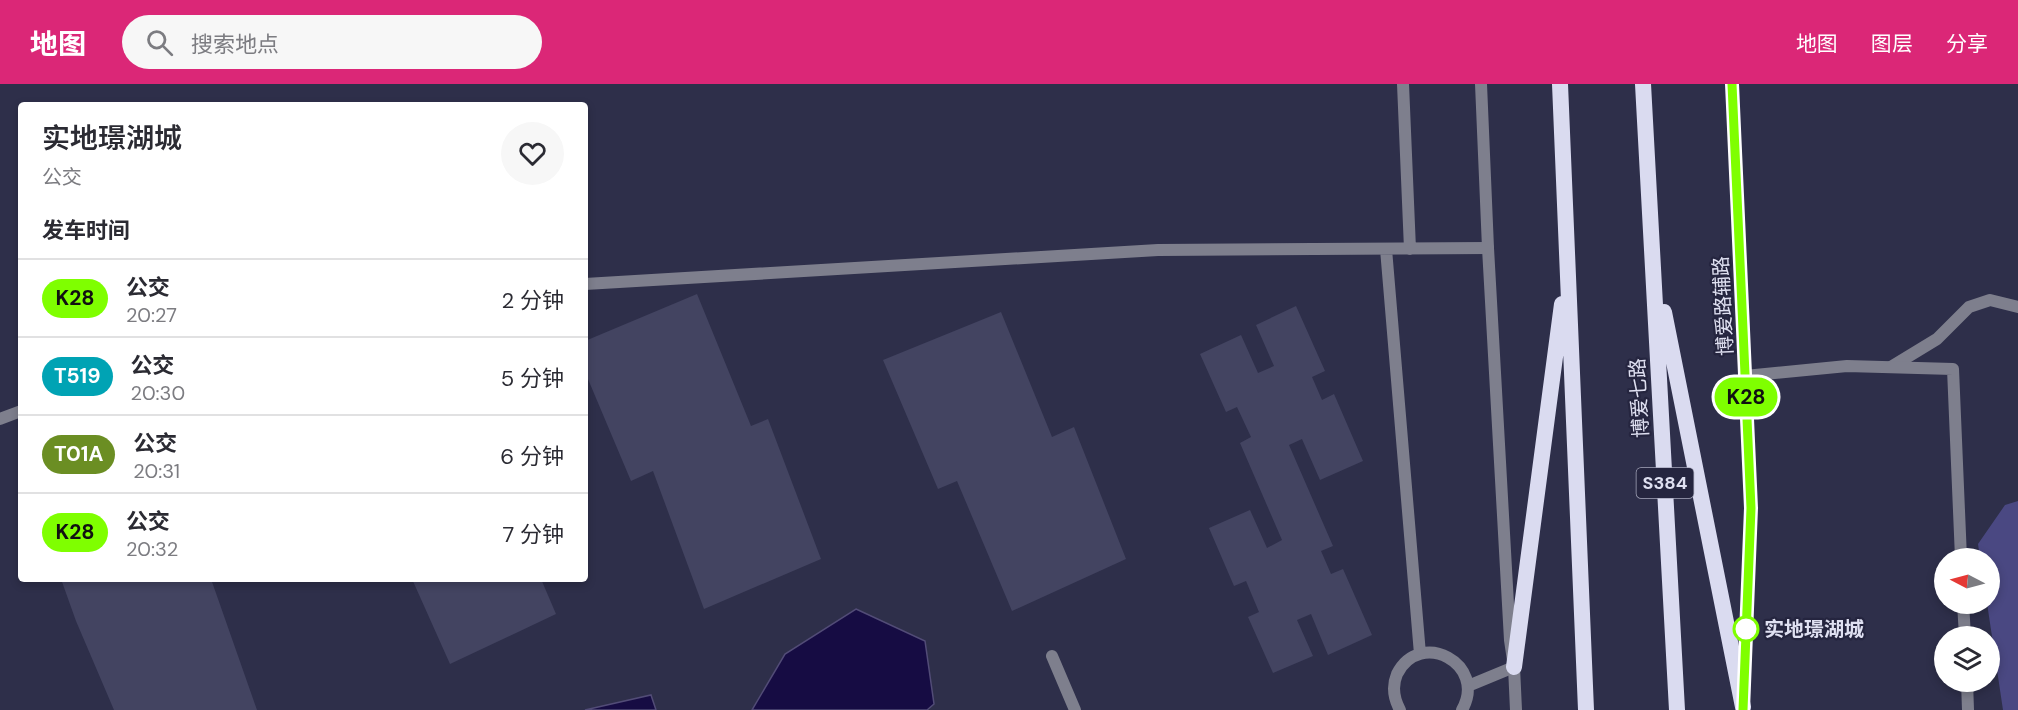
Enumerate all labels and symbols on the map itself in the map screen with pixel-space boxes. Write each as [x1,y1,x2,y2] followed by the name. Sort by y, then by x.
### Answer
[1707,255,1739,357] street label: 博爱路辅路
[1624,357,1654,439] street label: 博爱七路
[1712,378,1780,416] line badge: K28
[1636,468,1694,498] road number: S384
[1934,548,2000,614] north arrow
[1733,616,1759,642] marker: 实地璟湖城
[1764,616,1864,642] place label: 实地璟湖城

